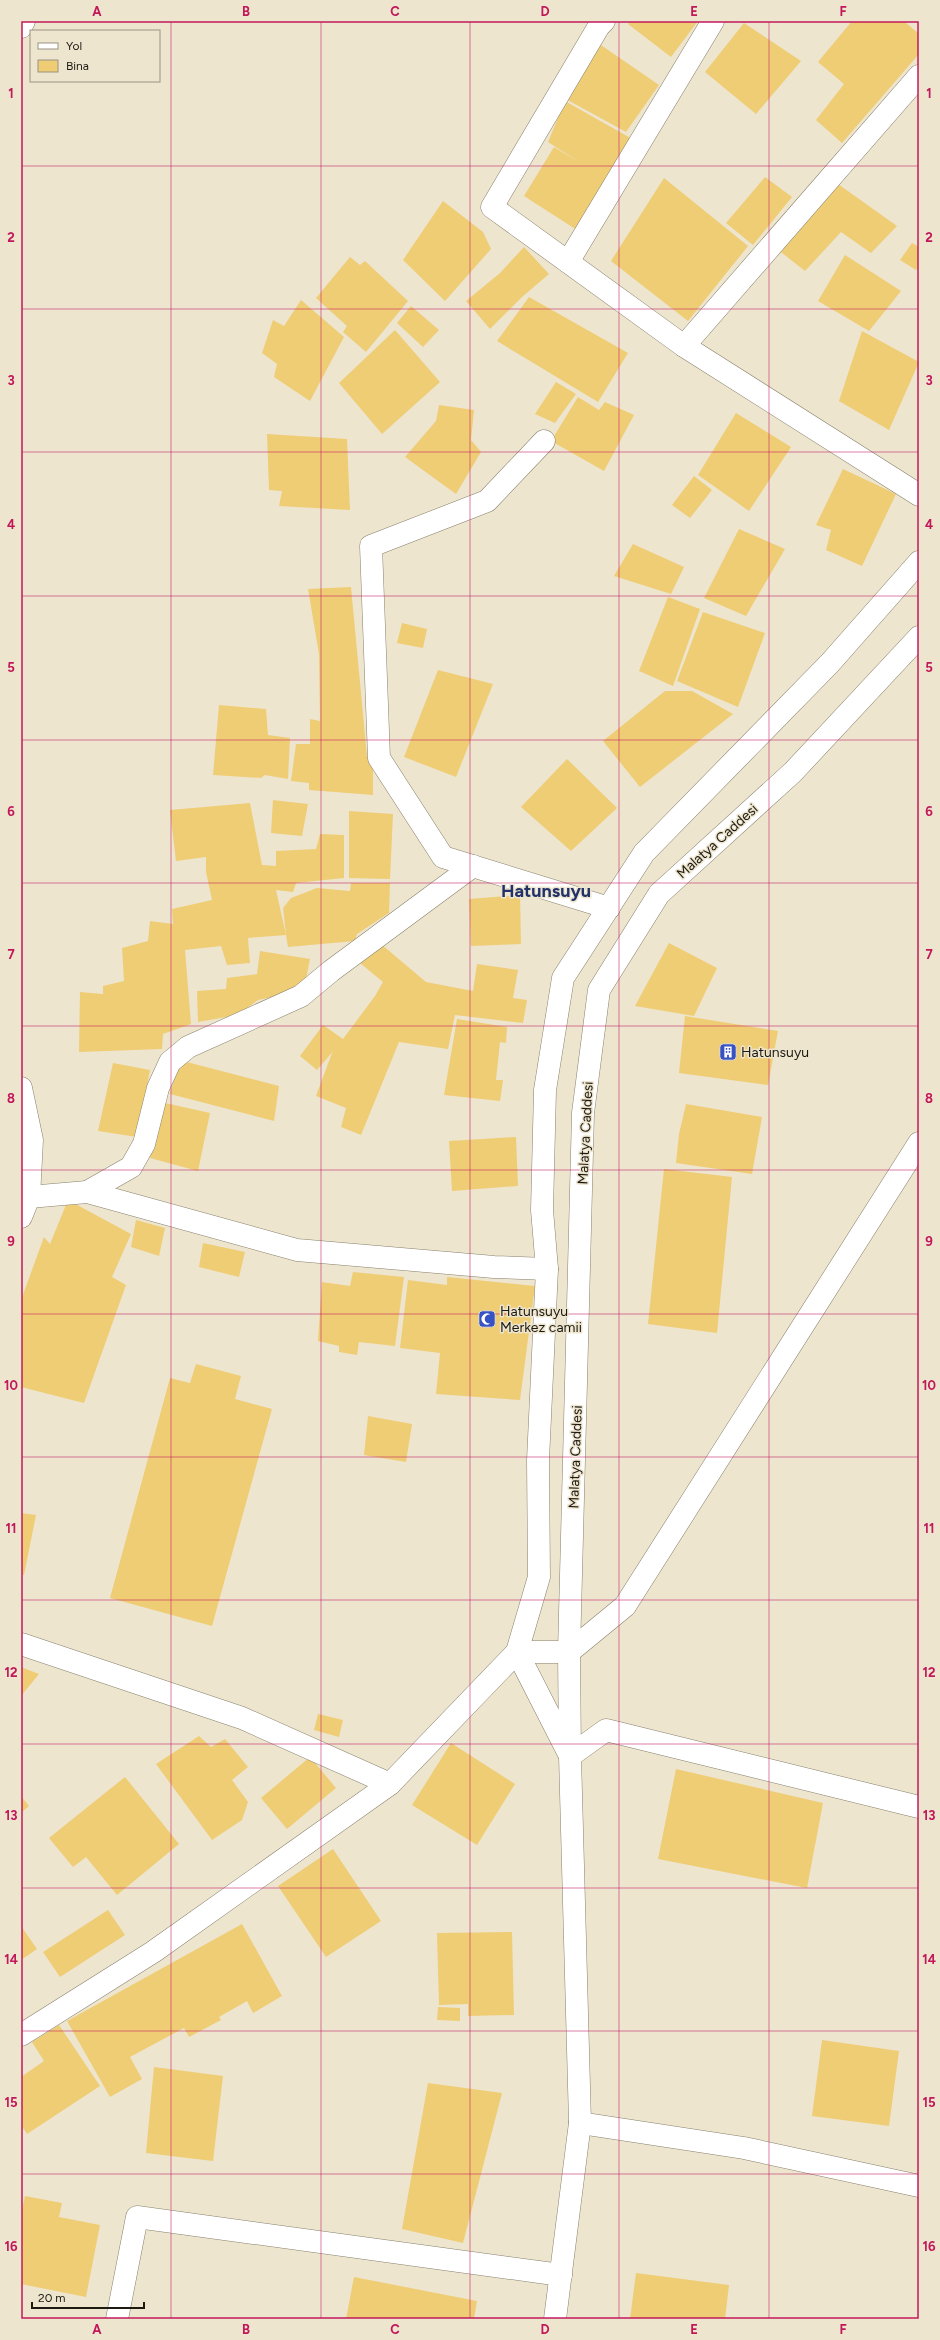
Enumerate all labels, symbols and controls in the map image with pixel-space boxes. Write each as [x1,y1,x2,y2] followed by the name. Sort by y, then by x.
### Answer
[92,4,102,19] text: A
[242,4,250,19] text: B
[390,4,400,19] text: C
[540,4,550,19] text: D
[690,4,698,19] text: E
[839,4,847,19] text: F
[30,30,160,82] legend
[66,39,82,53] text: Yol
[66,59,89,73] text: Bina
[8,86,14,101] text: 1
[926,86,932,101] text: 1
[7,230,15,245] text: 2
[925,230,933,245] text: 2
[7,373,15,388] text: 3
[925,373,933,388] text: 3
[7,517,15,532] text: 4
[925,517,933,532] text: 4
[7,660,15,675] text: 5
[925,660,933,675] text: 5
[673,800,761,882] street label: Malatya Caddesi
[7,804,15,819] text: 6
[925,804,933,819] text: 6
[501,880,591,902] district label: Hatunsuyu
[7,947,15,962] text: 7
[925,947,933,962] text: 7
[718,1042,738,1062] building icon: Hatunsuyu
[741,1044,809,1061] place label: Hatunsuyu
[574,1081,597,1185] street label: Malatya Caddesi
[7,1091,15,1106] text: 8
[925,1091,933,1106] text: 8
[7,1234,15,1249] text: 9
[925,1234,933,1249] text: 9
[500,1303,582,1336] place label: Hatunsuyu Merkez camii
[477,1309,497,1329] mosque icon: Hatunsuyu Merkez camii
[4,1378,18,1393] text: 10
[922,1378,936,1393] text: 10
[565,1405,586,1509] street label: Malatya Caddesi
[6,1521,16,1536] text: 11
[924,1521,934,1536] text: 11
[4,1665,18,1680] text: 12
[922,1665,936,1680] text: 12
[5,1808,17,1823] text: 13
[923,1808,935,1823] text: 13
[4,1952,18,1967] text: 14
[922,1952,936,1967] text: 14
[4,2095,18,2110] text: 15
[922,2095,936,2110] text: 15
[4,2239,18,2254] text: 16
[922,2239,936,2254] text: 16
[32,2284,144,2310] scale bar
[38,2291,66,2305] text: 20 m
[92,2322,102,2337] text: A
[242,2322,250,2337] text: B
[390,2322,400,2337] text: C
[540,2322,550,2337] text: D
[690,2322,698,2337] text: E
[839,2322,847,2337] text: F

